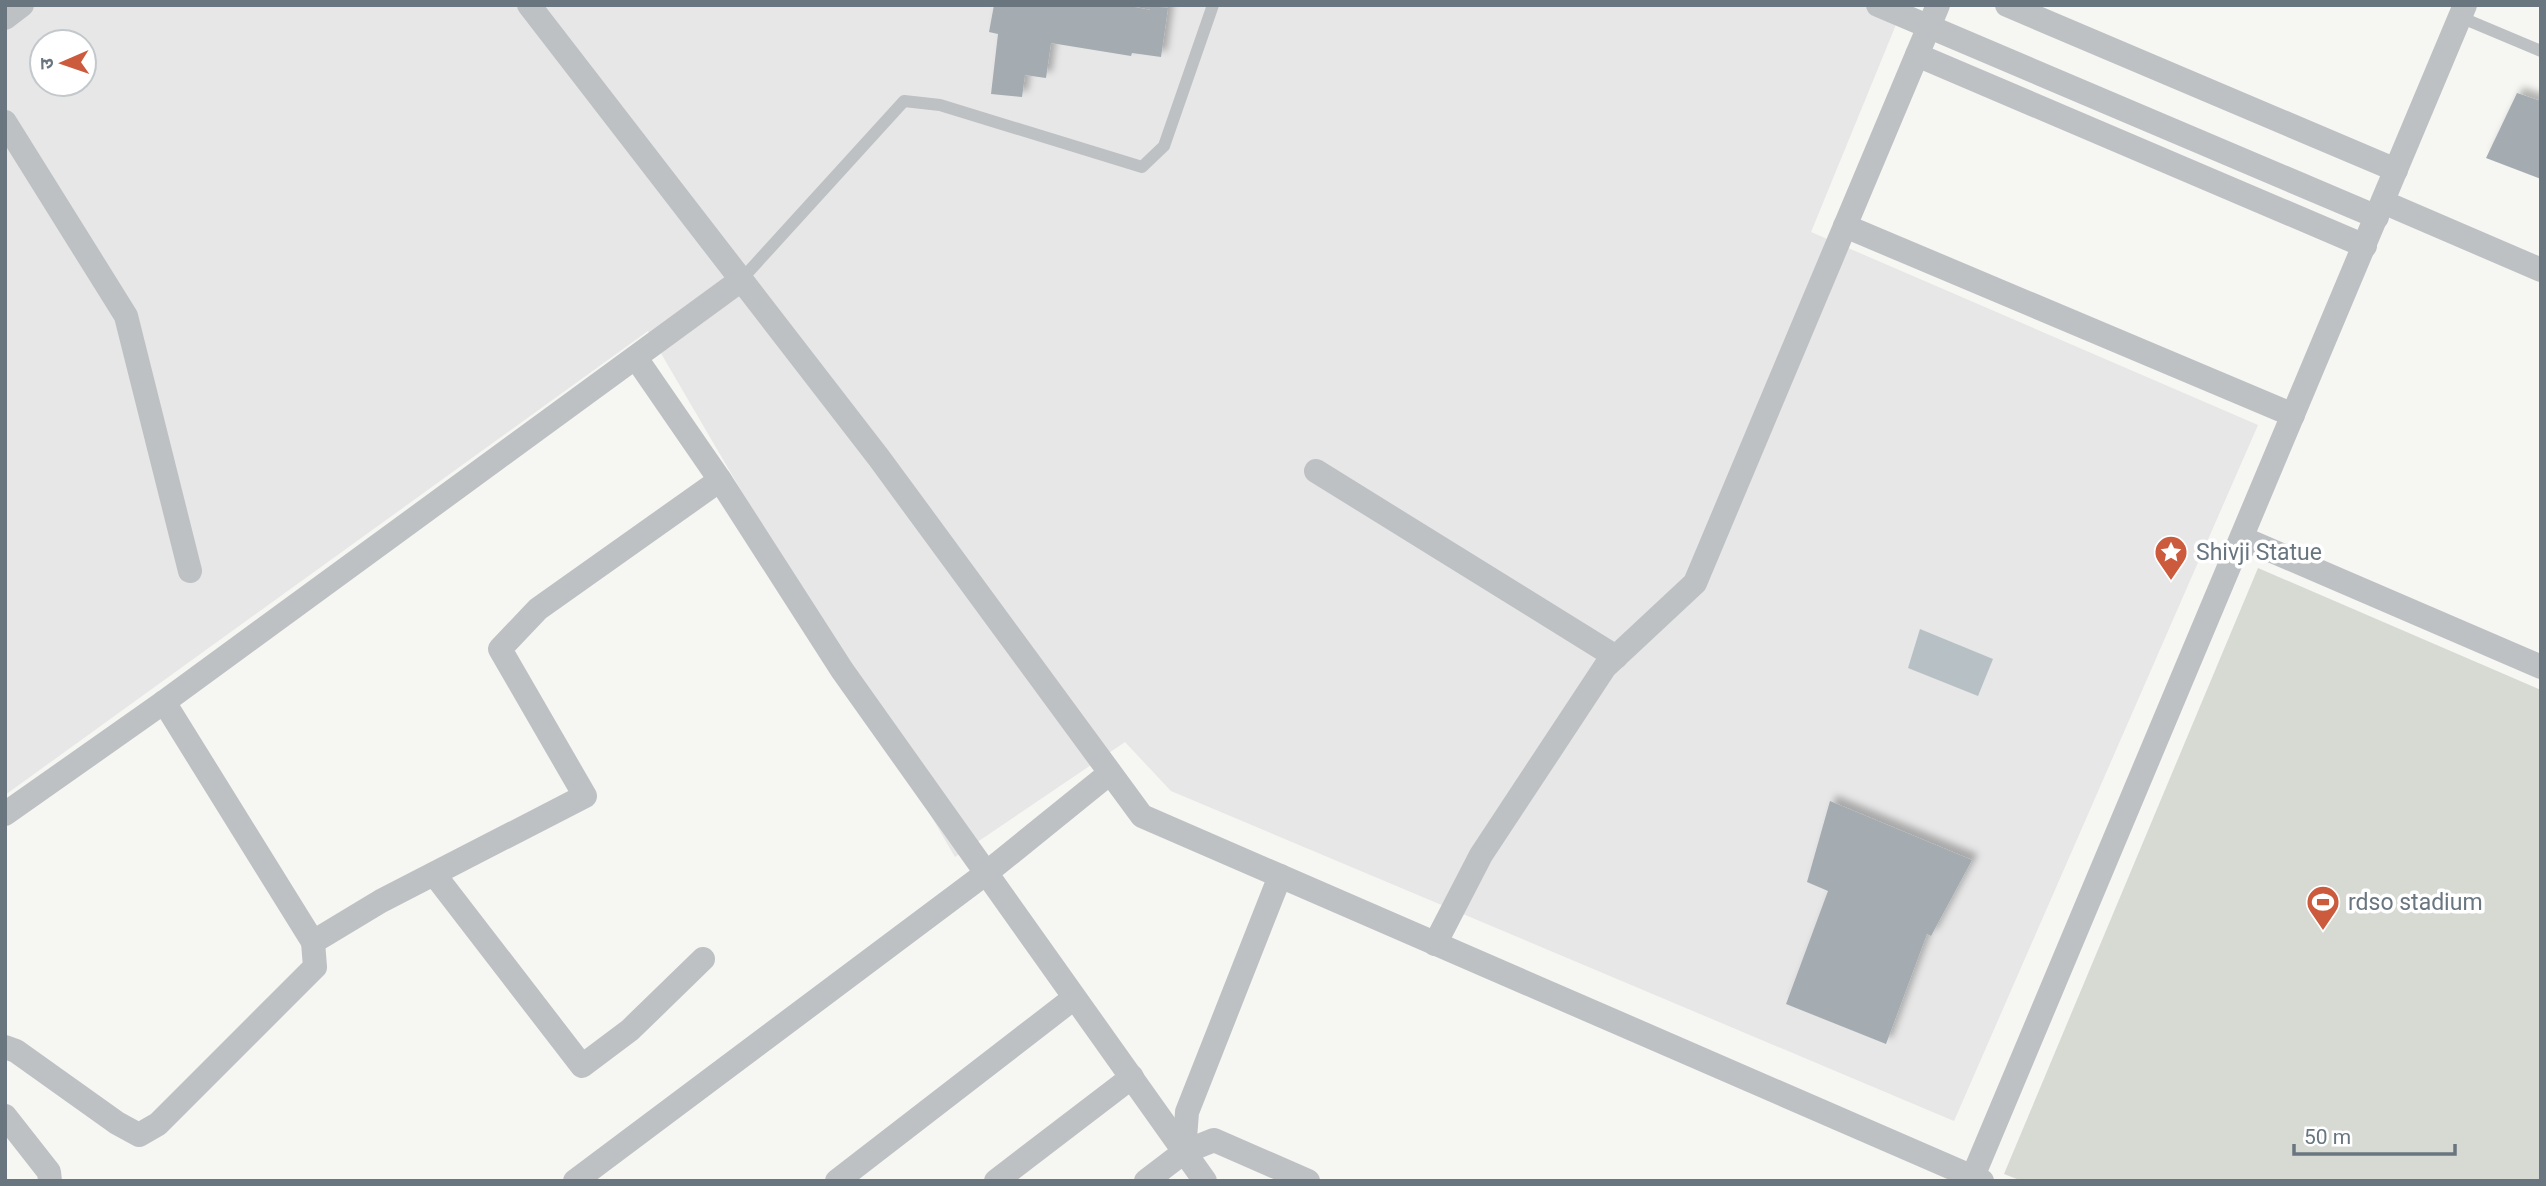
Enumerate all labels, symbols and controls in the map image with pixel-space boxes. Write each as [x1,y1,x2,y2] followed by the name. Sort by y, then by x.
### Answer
[28,28,98,98] north arrow
[35,57,58,70] text: उ
[2152,533,2190,582] place icon: Shivji Statue
[2196,539,2322,566] place label: Shivji Statue
[2304,883,2342,932] sports icon: rdso stadium
[2348,889,2483,916] place label: rdso stadium
[2294,1112,2455,1156] scale bar
[2304,1125,2351,1149] text: 50 m

